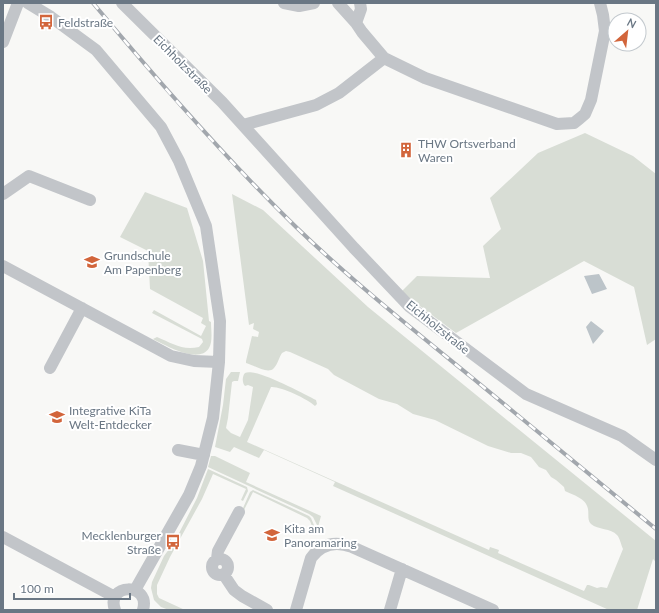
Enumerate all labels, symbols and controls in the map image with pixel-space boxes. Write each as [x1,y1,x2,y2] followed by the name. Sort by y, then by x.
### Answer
[607,12,647,52] north arrow
[37,13,55,31] bus stop icon: Feldstraße
[58,15,113,30] place label: Feldstraße
[625,15,639,30] text: N
[150,31,216,97] street label: Eichholzstraße
[418,136,516,165] place label: THW Ortsverband Waren
[397,141,415,159] building icon: THW Ortsverband Waren
[104,248,181,277] place label: Grundschule Am Papenberg
[83,253,101,271] school or university icon: Grundschule Am Papenberg
[403,297,473,357] street label: Eichholzstraße
[69,403,152,432] place label: Integrative KiTa Welt-Entdecker
[48,408,66,426] school or university icon: Integrative KiTa Welt-Entdecker
[284,521,357,550] place label: Kita am Panoramaring
[263,526,281,544] school or university icon: Kita am Panoramaring
[82,528,162,557] place label: Mecklenburger Straße
[164,533,182,551] bus stop icon: Mecklenburger Straße
[14,575,130,601] scale bar
[20,581,54,596] text: 100 m

